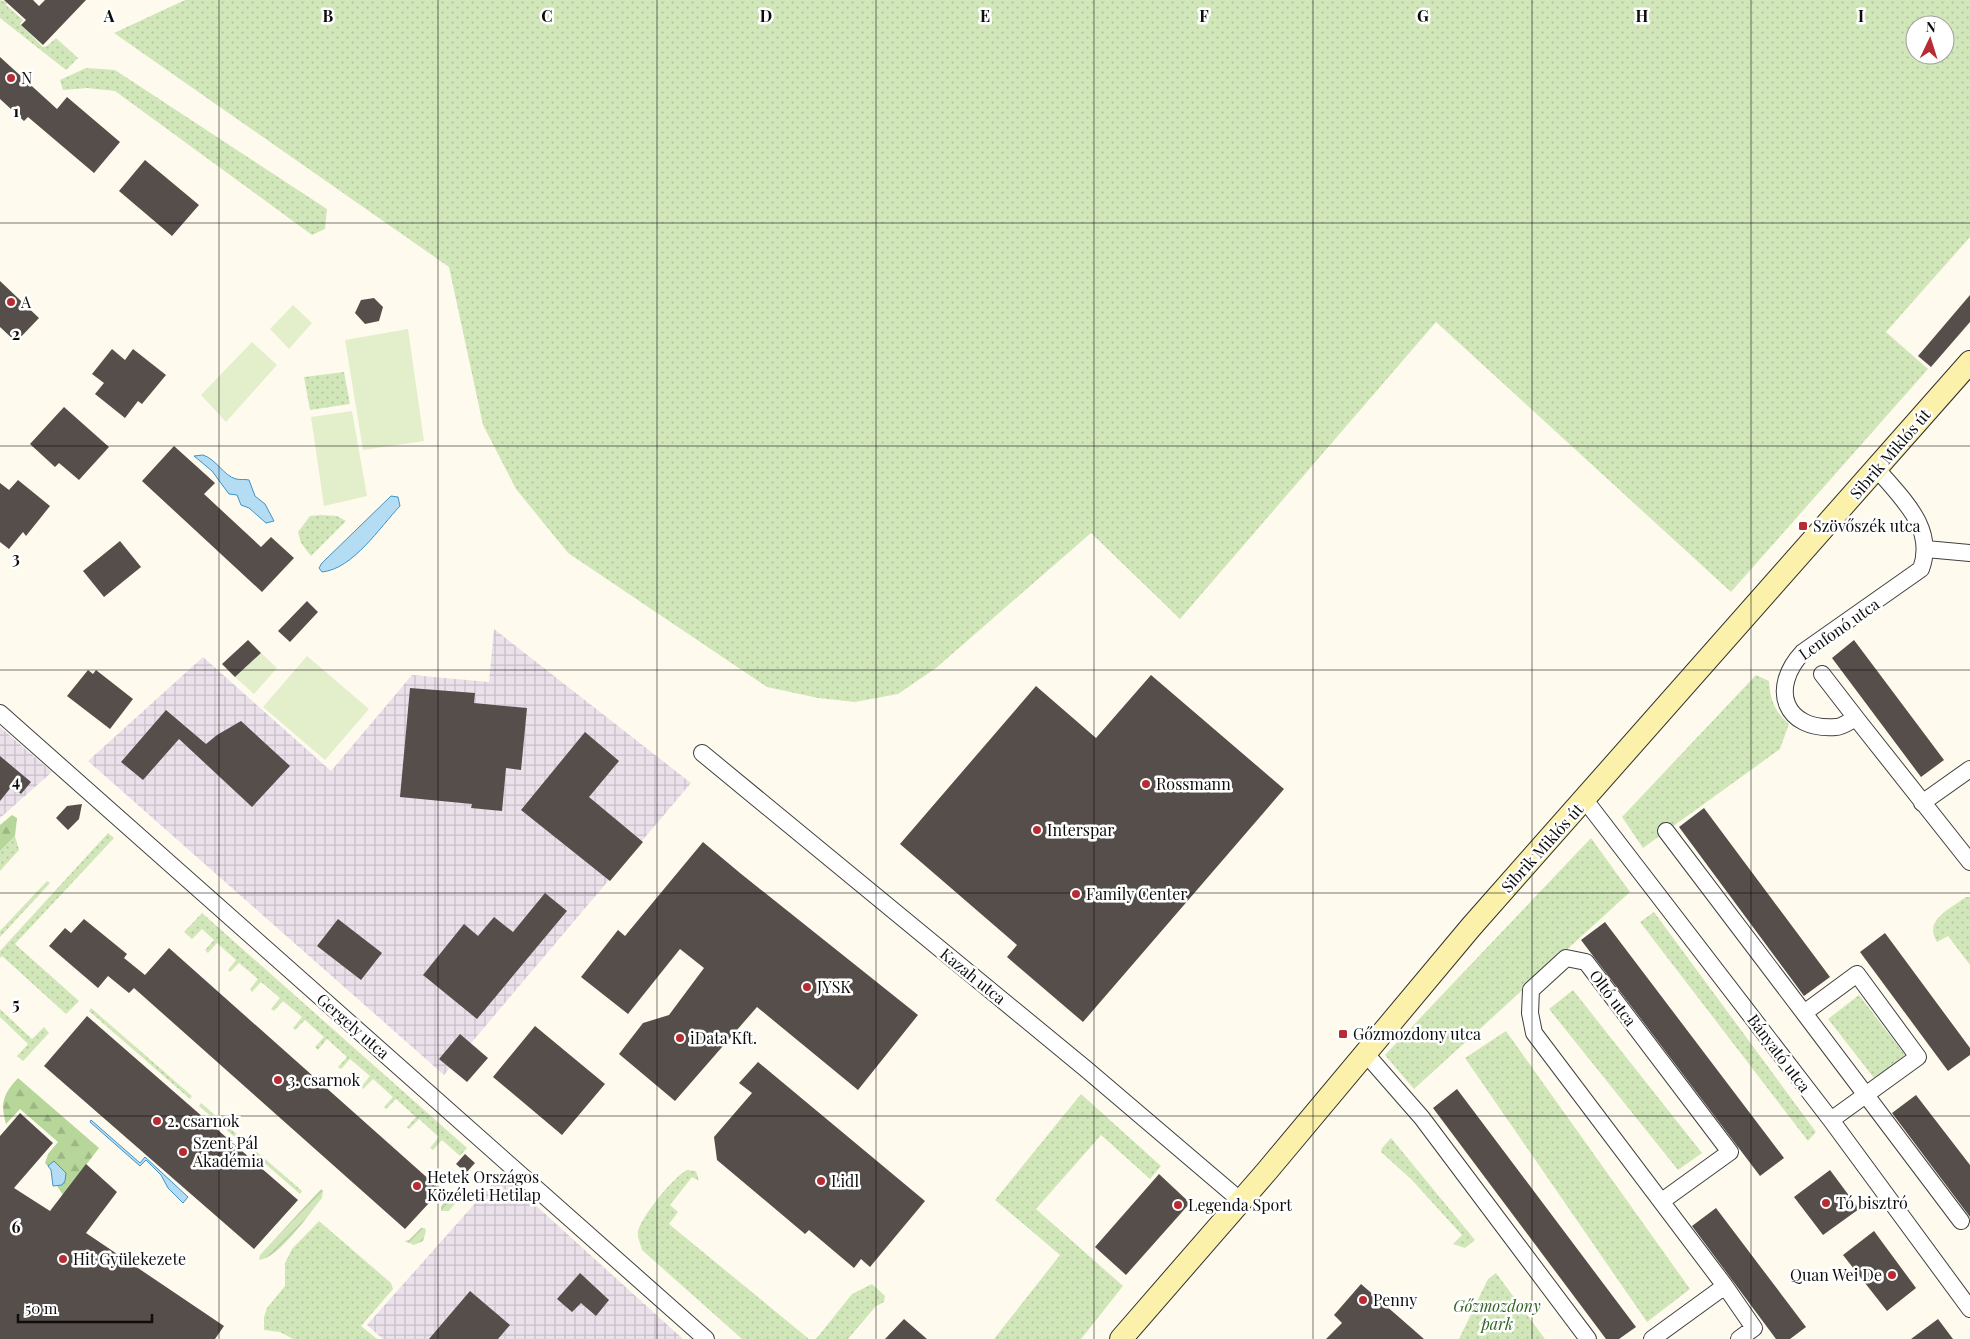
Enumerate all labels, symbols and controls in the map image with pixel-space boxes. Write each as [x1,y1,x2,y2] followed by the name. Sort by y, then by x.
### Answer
[103,5,115,26] text: A
[323,5,334,26] text: B
[541,5,553,26] text: C
[760,5,772,26] text: D
[980,5,990,26] text: E
[1199,5,1209,26] text: F
[1417,5,1429,26] text: G
[1636,5,1649,26] text: H
[1858,5,1864,26] text: I
[1905,15,1955,65] north arrow
[1925,17,1937,36] text: N
[21,67,32,88] place label: N
[5,72,17,84] marker: N
[13,100,19,121] text: 1
[20,291,32,312] place label: A
[5,296,17,308] marker: A
[12,323,20,344] text: 2
[1845,404,1935,503] street label: Sibrik Miklós út
[1813,515,1921,536] place label: Szövőszék utca
[1797,520,1809,532] marker: Szövőszék utca
[12,547,20,568] text: 3
[1794,593,1883,664] street label: Lenfonó utca
[12,770,20,791] text: 4
[1156,773,1231,794] place label: Rossmann
[1140,778,1152,790] marker: Rossmann
[1496,798,1587,897] street label: Sibrik Miklós út
[1047,819,1114,840] place label: Interspar
[1031,824,1043,836] marker: Interspar
[1086,883,1188,904] place label: Family Center
[1070,888,1082,900] marker: Family Center
[936,943,1010,1008] street label: Kazah utca
[1585,965,1641,1030] street label: Oltó utca
[816,976,851,997] place label: JYSK
[801,981,813,993] marker: JYSK
[313,988,394,1063] street label: Gergely utca
[12,993,20,1014] text: 5
[1743,1009,1816,1096] street label: Bányató utca
[1353,1023,1481,1044] place label: Gőzmozdony utca
[690,1027,757,1048] place label: iData Kft.
[1337,1028,1349,1040] marker: Gőzmozdony utca
[674,1032,686,1044] marker: iData Kft.
[288,1069,360,1090] place label: 3. csarnok
[272,1074,284,1086] marker: 3. csarnok
[167,1110,240,1131] place label: 2. csarnok
[151,1115,163,1127] marker: 2. csarnok
[192,1132,264,1171] place label: Szent Pál Akadémia
[177,1146,189,1158] marker: Szent Pál Akadémia
[427,1166,541,1205] place label: Hetek Országos Közéleti Hetilap
[831,1170,859,1191] place label: Lidl
[815,1175,827,1187] marker: Lidl
[411,1180,423,1192] marker: Hetek Országos Közéleti Hetilap
[1836,1192,1908,1213] place label: Tó bisztró
[1188,1194,1292,1215] place label: Legenda Sport
[1820,1197,1832,1209] marker: Tó bisztró
[1172,1199,1184,1211] marker: Legenda Sport
[12,1216,21,1237] text: 6
[73,1248,186,1269] place label: Hit Gyülekezete
[57,1253,69,1265] marker: Hit Gyülekezete
[1790,1264,1882,1285] place label: Quan Wei De
[1886,1269,1898,1281] marker: Quan Wei De
[1373,1289,1417,1310] place label: Penny
[18,1292,151,1324] scale bar
[1357,1294,1369,1306] marker: Penny
[1453,1295,1541,1334] park label: Gőzmozdony park
[25,1298,58,1318] text: 50 m

